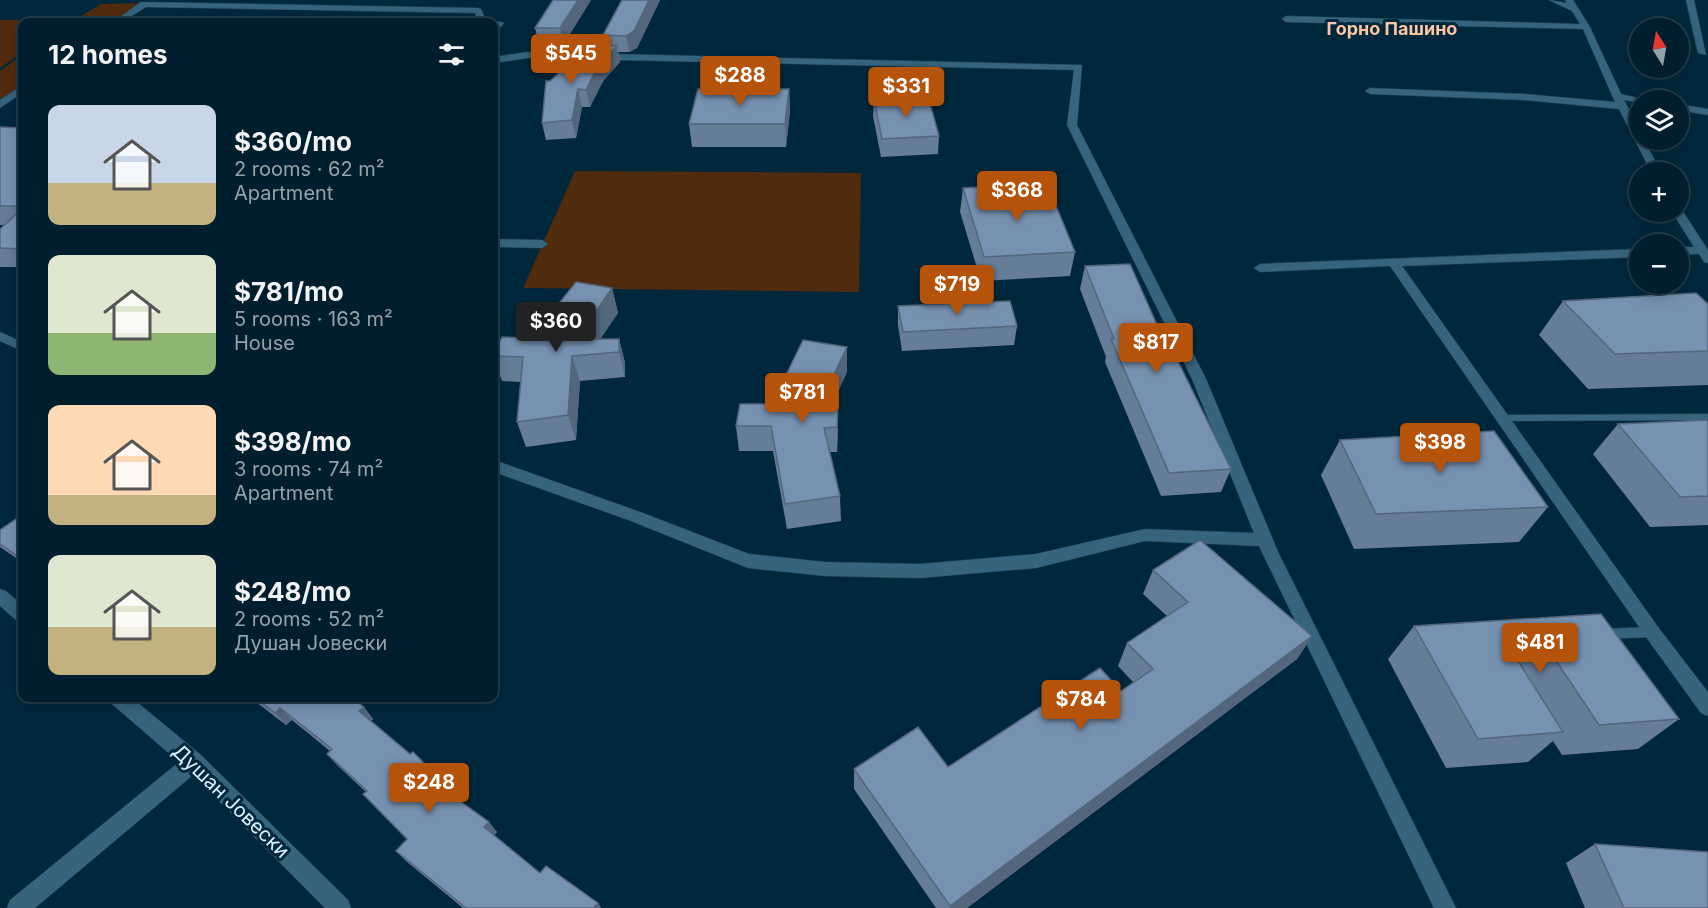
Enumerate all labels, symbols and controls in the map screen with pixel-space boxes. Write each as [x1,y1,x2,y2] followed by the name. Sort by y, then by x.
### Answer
[1327,18,1457,39] district label: Горно Пашино
[1629,18,1689,78] north arrow
[1629,18,1689,294] map controls
[535,34,607,85] pin: $545
[435,38,468,71] icon: filters
[48,39,168,70] text: 12 homes
[545,41,597,65] text: $545
[704,56,776,107] pin: $288
[714,63,766,87] text: $288
[870,67,942,118] pin: $331
[882,74,930,98] text: $331
[1629,90,1689,150] button: layers
[234,126,352,157] text: $360/mo
[96,129,168,201] icon: home
[234,157,385,181] text: 2 rooms · 62 m²
[1629,162,1689,222] button: +
[981,171,1053,222] pin: $368
[991,178,1043,202] text: $368
[234,181,333,205] text: Apartment
[1629,234,1689,294] button: −
[921,265,993,316] pin: $719
[934,272,980,296] text: $719
[234,276,344,307] text: $781/mo
[96,279,168,351] icon: home
[520,302,592,353] pin: $360
[234,307,393,331] text: 5 rooms · 163 m²
[530,309,582,333] text: $360
[1120,323,1192,374] pin: $817
[1133,330,1179,354] text: $817
[234,331,295,355] text: House
[766,373,838,424] pin: $781
[779,380,825,404] text: $781
[1404,423,1476,474] pin: $398
[234,426,351,457] text: $398/mo
[96,429,168,501] icon: home
[1414,430,1466,454] text: $398
[234,457,383,481] text: 3 rooms · 74 m²
[234,481,333,505] text: Apartment
[234,576,351,607] text: $248/mo
[96,579,168,651] icon: home
[234,607,384,631] text: 2 rooms · 52 m²
[1504,623,1576,674] pin: $481
[1516,630,1564,654] text: $481
[234,631,387,655] text: Душан Јовески
[1045,680,1117,731] pin: $784
[1056,687,1107,711] text: $784
[168,739,294,863] street label: Душан Јовески
[393,763,465,814] pin: $248
[403,770,455,794] text: $248

